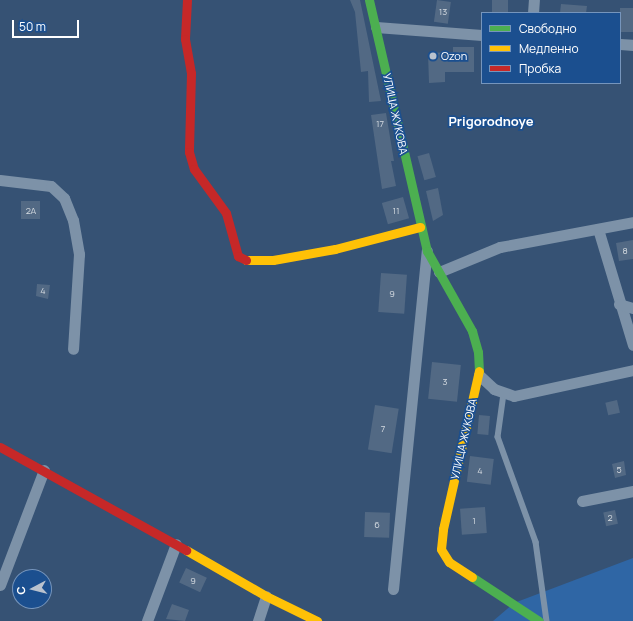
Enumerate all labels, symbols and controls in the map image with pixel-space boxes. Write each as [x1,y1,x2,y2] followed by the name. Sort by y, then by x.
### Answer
[439,7,447,17] house number: 13
[14,12,81,38] scale bar
[481,12,621,84] legend
[19,18,46,35] text: 50 m
[519,20,577,37] text: Свободно
[519,40,579,57] text: Медленно
[441,49,467,63] place label: Ozon
[428,51,438,61] marker: Ozon
[519,60,561,77] text: Пробка
[380,72,410,156] street label: УЛИЦА ЖУКОВА
[449,113,533,129] district label: Prigorodnoye
[376,119,384,129] house number: 17
[26,206,36,216] house number: 2А
[392,206,400,216] house number: 11
[622,246,628,256] house number: 8
[40,286,46,296] house number: 4
[389,289,395,299] house number: 9
[443,377,447,387] house number: 3
[448,397,480,481] street label: УЛИЦА ЖУКОВА
[381,424,385,434] house number: 7
[616,465,622,475] house number: 5
[477,466,483,476] house number: 4
[607,513,613,523] house number: 2
[472,516,476,526] house number: 1
[374,520,380,530] house number: 6
[12,569,52,609] north arrow
[190,576,196,586] house number: 9
[13,585,29,595] text: С

